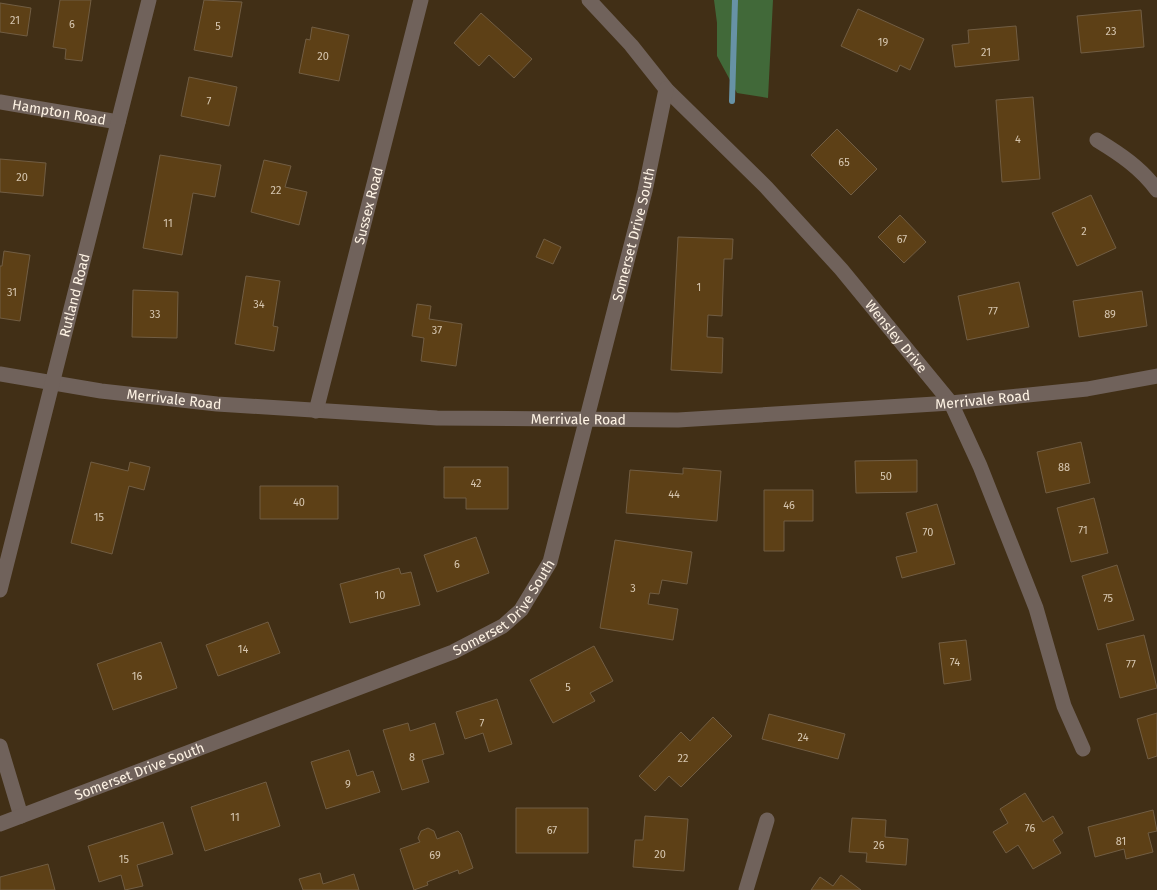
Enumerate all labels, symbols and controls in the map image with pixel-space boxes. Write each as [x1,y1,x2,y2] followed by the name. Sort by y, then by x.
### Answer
[10,14,20,27] house number: 21
[69,18,75,31] house number: 6
[215,20,221,33] house number: 5
[1106,25,1116,38] house number: 23
[878,36,888,49] house number: 19
[981,46,991,59] house number: 21
[317,50,329,63] house number: 20
[207,95,212,108] house number: 7
[11,96,107,129] street label: Hampton Road
[1015,133,1021,146] house number: 4
[838,156,850,169] house number: 65
[351,165,387,246] street label: Sussex Road
[609,166,659,303] street label: Somerset Drive South
[16,171,28,184] house number: 20
[271,184,281,197] house number: 22
[163,217,173,230] house number: 11
[1081,225,1087,238] house number: 2
[897,233,907,246] house number: 67
[56,252,94,339] street label: Rutland Road
[697,281,701,294] house number: 1
[7,286,17,299] house number: 31
[861,297,931,376] street label: Wensley Drive
[253,298,265,311] house number: 34
[988,305,998,318] house number: 77
[150,308,160,321] house number: 33
[1104,308,1116,321] house number: 89
[432,324,442,337] house number: 37
[126,386,222,413] street label: Merrivale Road
[935,387,1031,413] street label: Merrivale Road
[531,411,626,429] street label: Merrivale Road
[1058,461,1070,474] house number: 88
[880,470,892,483] house number: 50
[470,477,482,490] house number: 42
[668,488,680,501] house number: 44
[293,496,305,509] house number: 40
[783,499,795,512] house number: 46
[94,511,105,524] house number: 15
[1078,524,1088,537] house number: 71
[923,526,933,539] house number: 70
[450,556,559,660] street label: Somerset Drive South
[454,558,460,571] house number: 6
[630,582,636,595] house number: 3
[375,589,385,602] house number: 10
[1103,592,1114,605] house number: 75
[238,643,248,656] house number: 14
[950,656,960,669] house number: 74
[1126,658,1136,671] house number: 77
[132,670,142,683] house number: 16
[565,681,571,694] house number: 5
[480,717,485,730] house number: 7
[798,731,809,744] house number: 24
[72,739,207,804] street label: Somerset Drive South
[409,751,415,764] house number: 8
[678,752,688,765] house number: 22
[345,778,351,791] house number: 9
[230,811,240,824] house number: 11
[1025,822,1035,835] house number: 76
[547,824,557,837] house number: 67
[1116,835,1126,848] house number: 81
[873,839,885,852] house number: 26
[654,848,666,861] house number: 20
[429,849,441,862] house number: 69
[119,853,130,866] house number: 15

